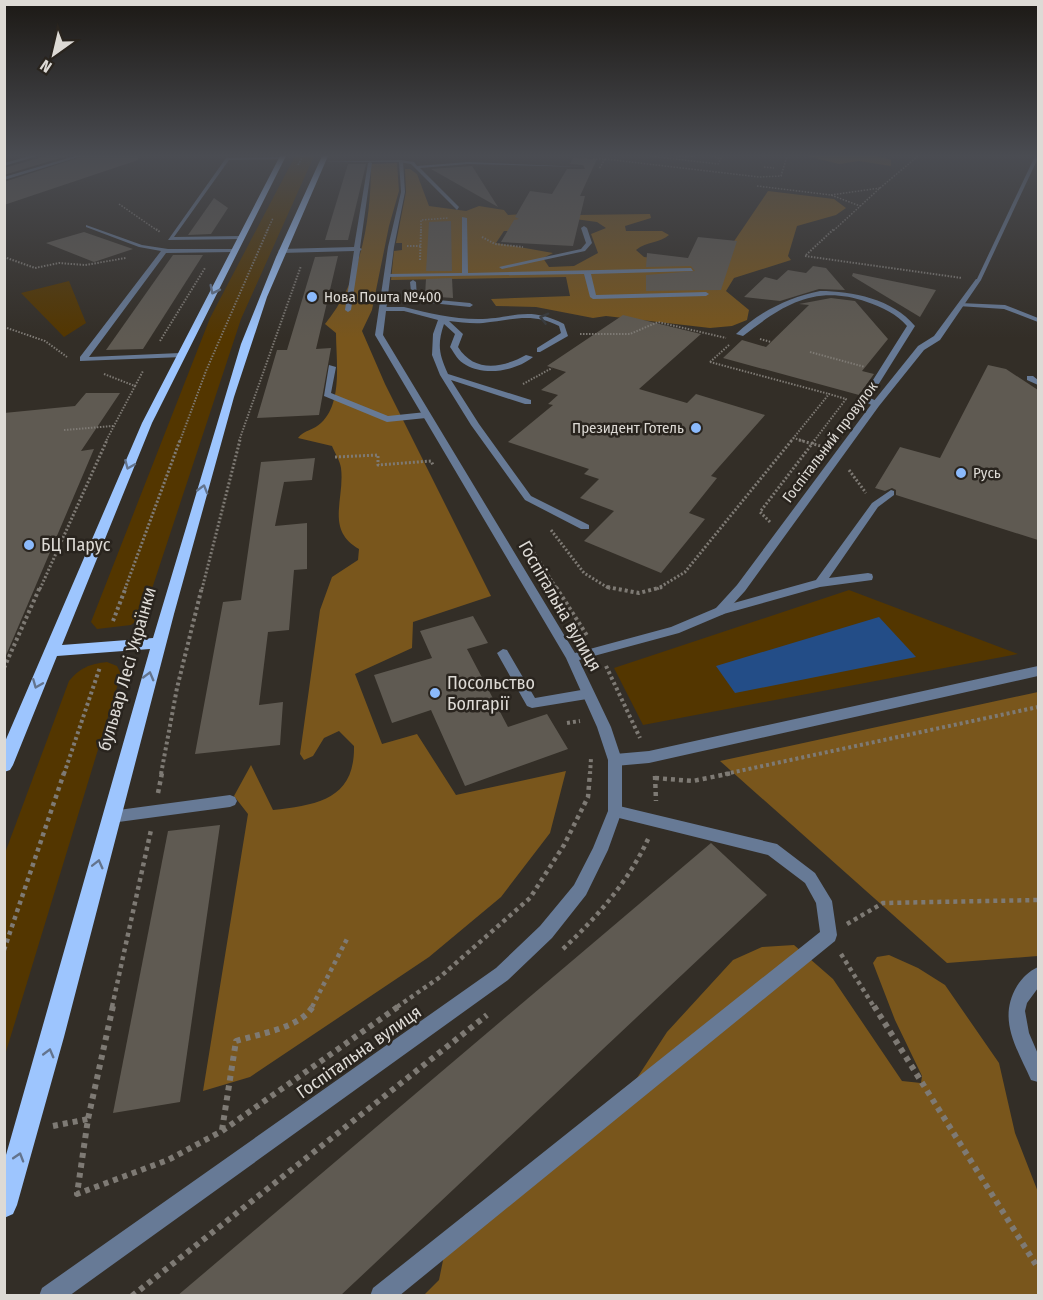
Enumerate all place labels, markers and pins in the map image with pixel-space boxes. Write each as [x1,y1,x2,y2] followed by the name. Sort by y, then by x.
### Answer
[324,288,441,306] place label: Нова Пошта №400
[305,290,319,304] marker: Нова Пошта №400
[572,419,684,437] place label: Президент Готель
[689,421,703,435] marker: Президент Готель
[973,464,1001,482] place label: Русь
[954,466,968,480] marker: Русь
[41,534,111,556] place label: БЦ Парус
[22,538,36,552] marker: БЦ Парус
[447,672,535,715] place label: Посольство Болгарії
[428,686,442,700] marker: Посольство Болгарії

